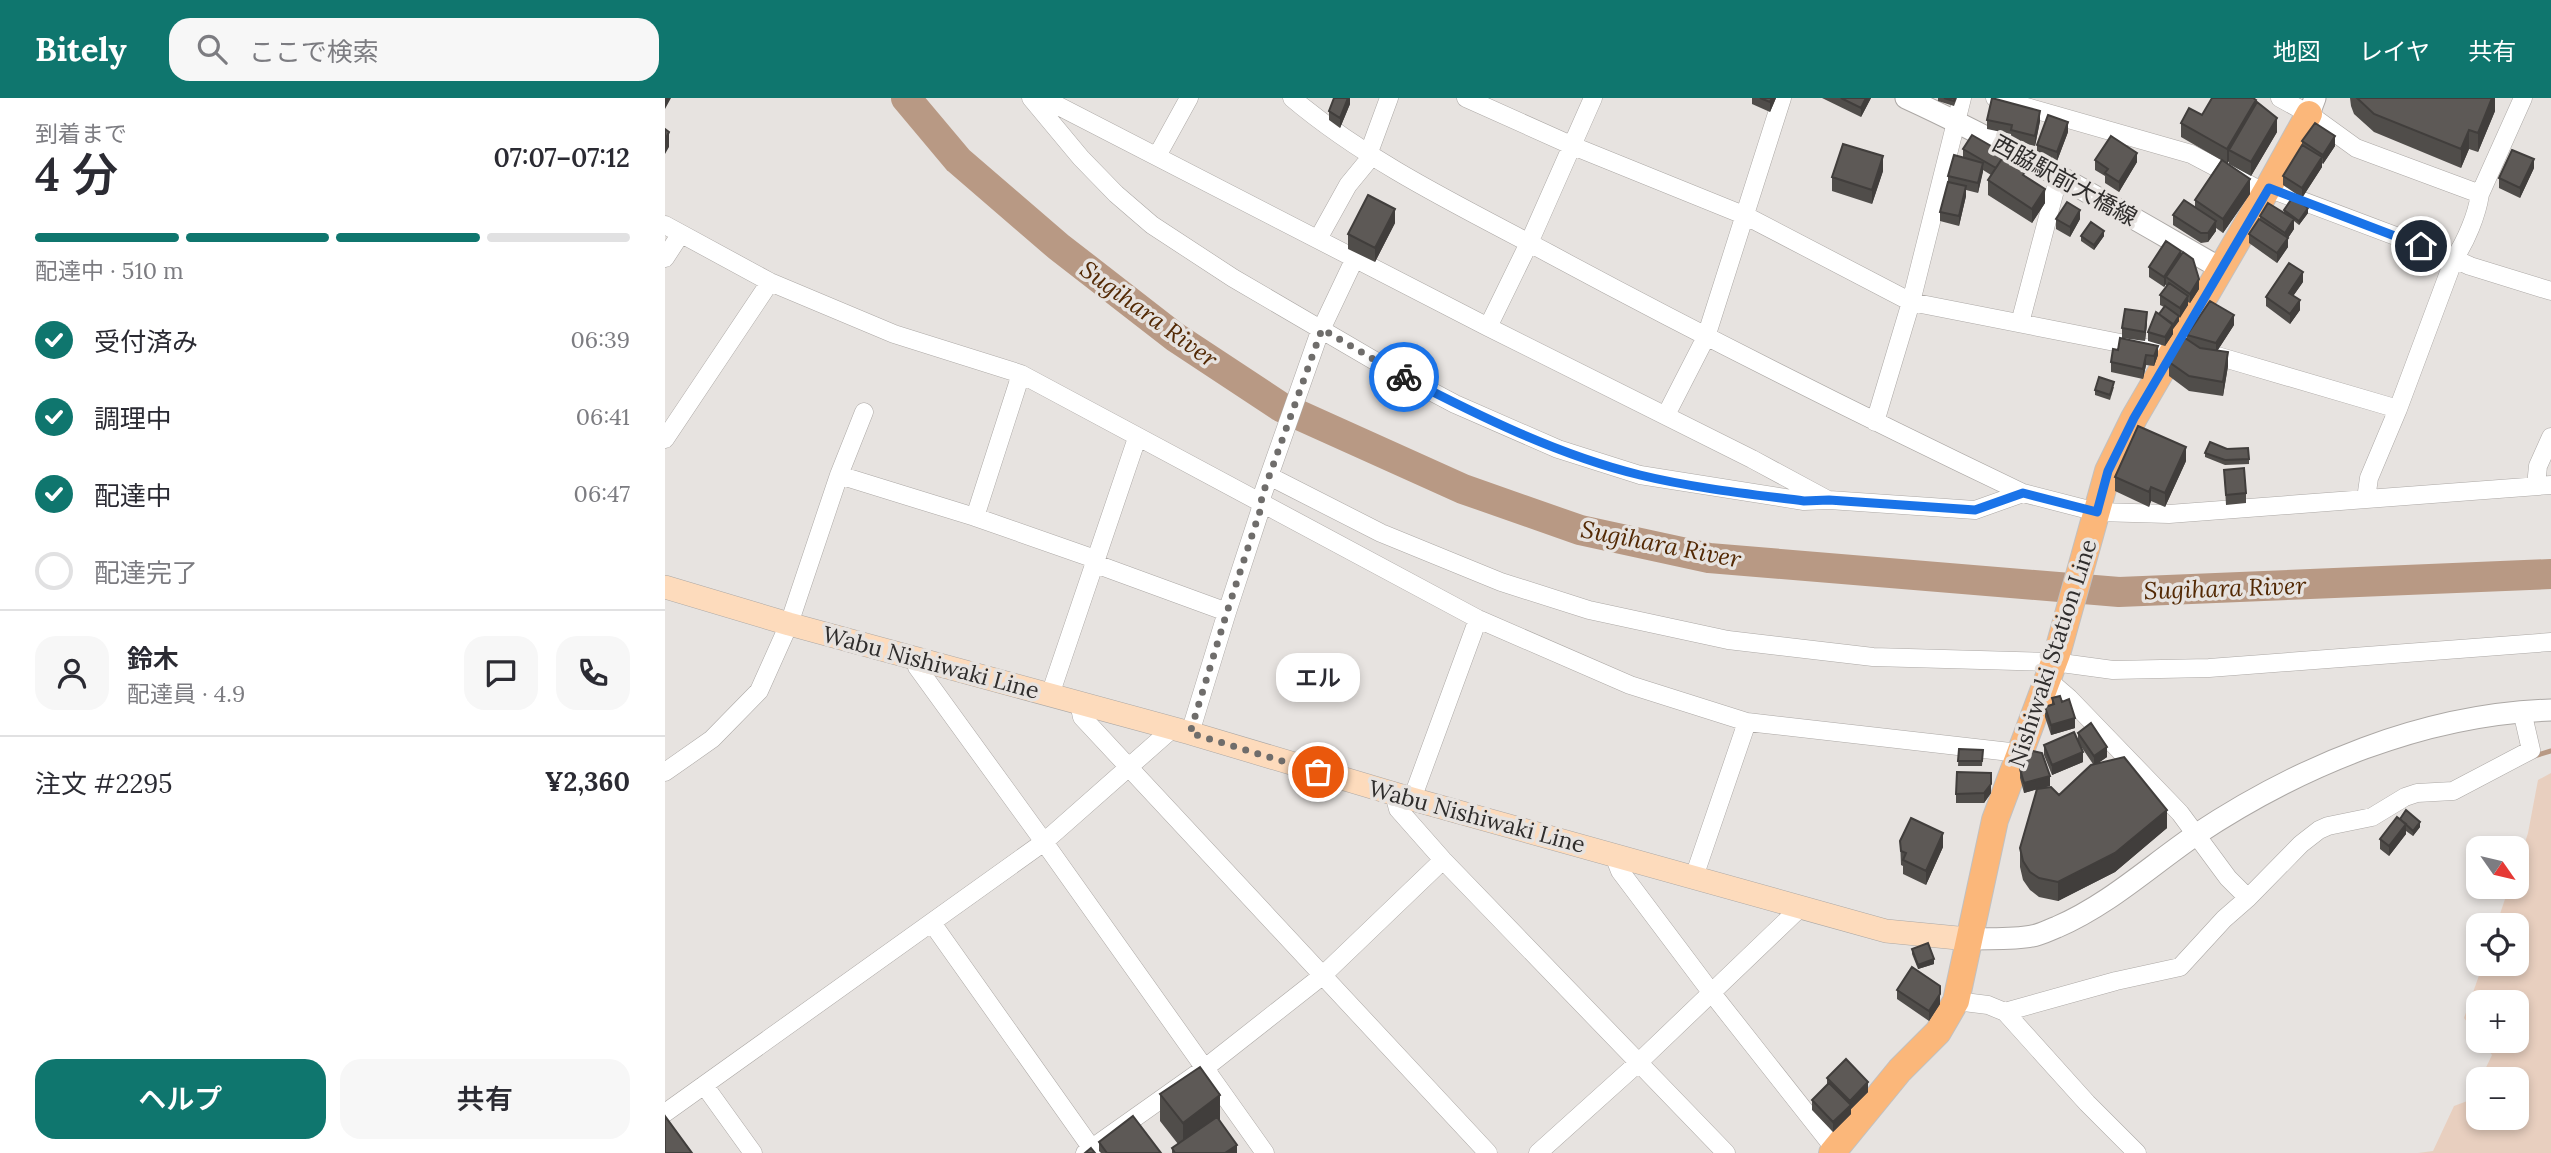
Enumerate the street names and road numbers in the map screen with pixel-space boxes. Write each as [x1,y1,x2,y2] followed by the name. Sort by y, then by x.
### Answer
[1988,128,2142,232] street label: 西脇駅前大橋線
[2001,535,2103,771] street label: Nishiwaki Station Line
[820,619,1042,705] street label: Wabu Nishiwaki Line
[1366,773,1588,859] street label: Wabu Nishiwaki Line

